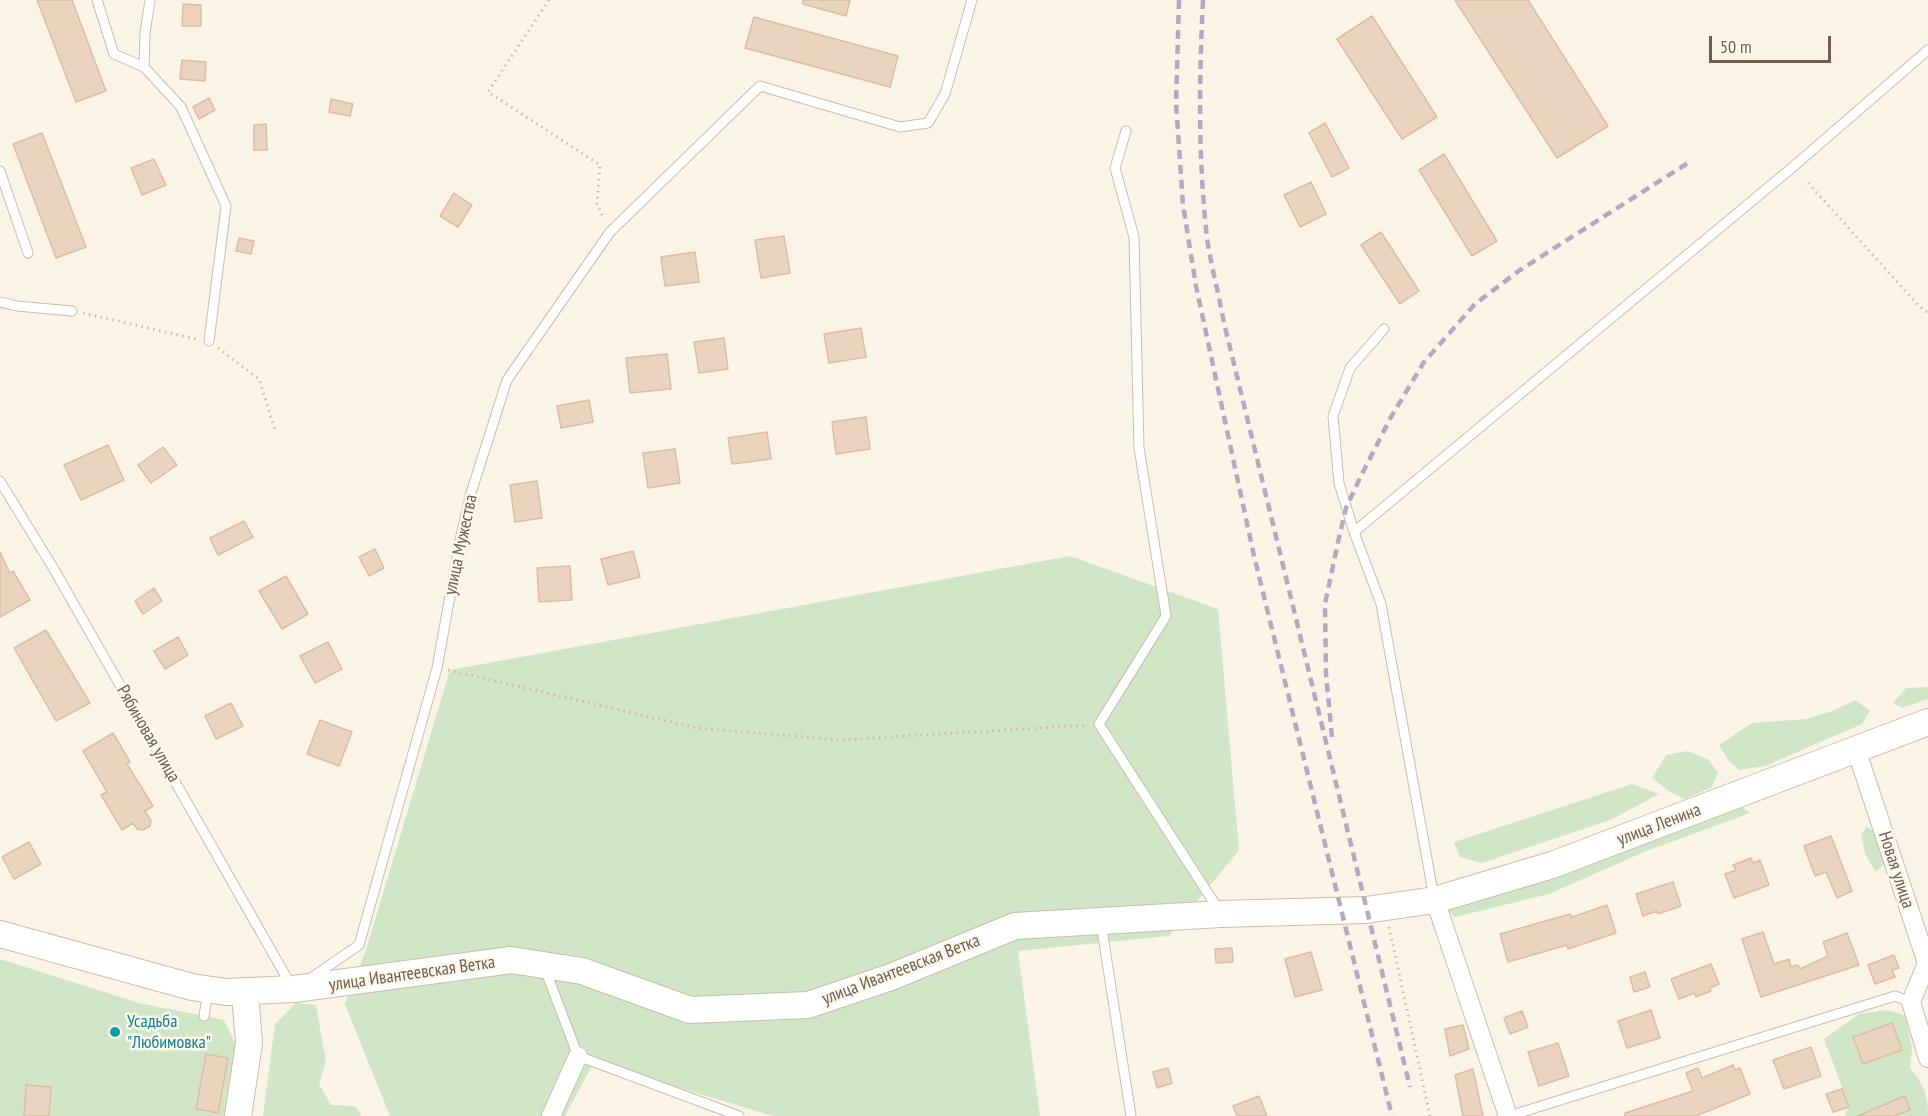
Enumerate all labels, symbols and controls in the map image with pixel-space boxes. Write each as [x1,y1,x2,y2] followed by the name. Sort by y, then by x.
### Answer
[1712,24,1834,62] scale bar
[1720,35,1752,58] text: 50 m
[440,493,482,597] street label: улица Мужества
[112,682,184,786] street label: Рябиновая улица
[1614,799,1704,851] street label: улица Ленина
[1873,829,1919,911] street label: Новая улица
[819,930,983,1010] street label: улица Ивантеевская Ветка
[328,952,496,996] street label: улица Ивантеевская Ветка
[127,1011,211,1054] place label: Усадьба "Любимовка"
[108,1025,122,1039] marker: Усадьба "Любимовка"

